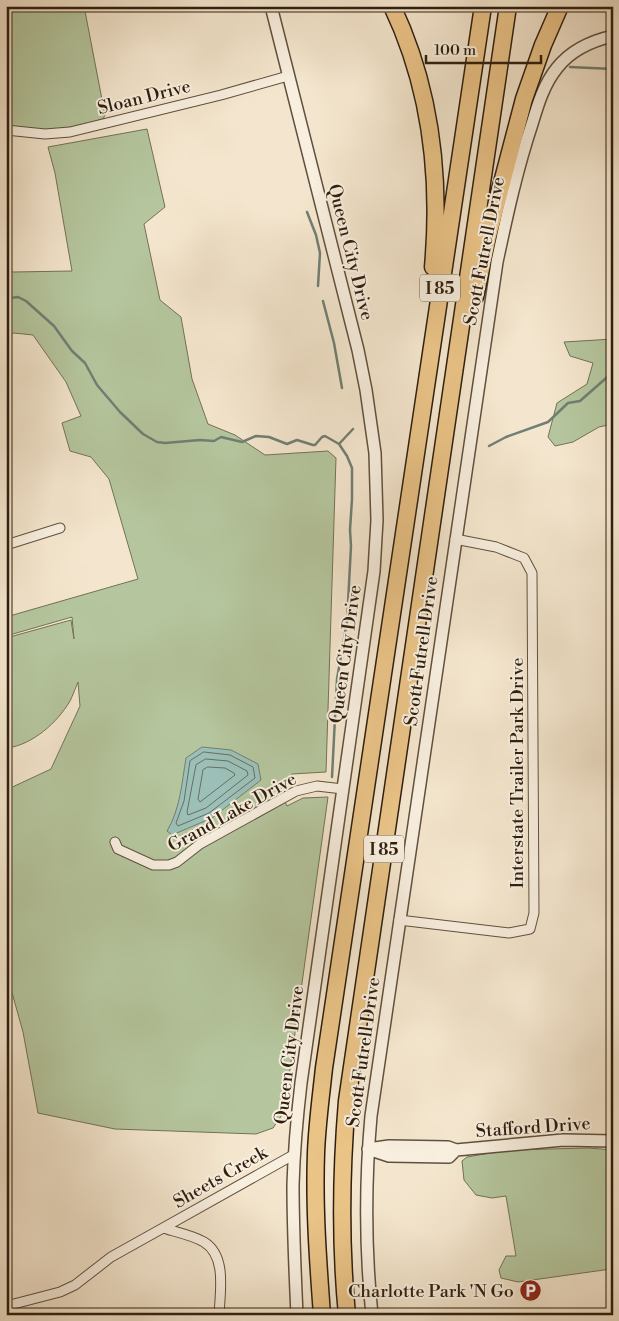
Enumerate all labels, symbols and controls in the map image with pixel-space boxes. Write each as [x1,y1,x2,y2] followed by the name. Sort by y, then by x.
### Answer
[426,32,542,64] scale bar
[434,41,476,60] text: 100 m
[95,75,193,120] street label: Sloan Drive
[459,175,510,327] street label: Scott Futrell Drive
[322,182,379,323] street label: Queen City Drive
[420,274,460,302] road number: I 85
[400,575,443,727] street label: Scott Futrell Drive
[324,583,367,725] street label: Queen City Drive
[506,658,529,889] street label: Interstate Trailer Park Drive
[164,768,301,857] street label: Grand Lake Drive
[364,836,404,862] road number: I 85
[342,976,385,1128] street label: Scott Futrell Drive
[270,984,309,1126] street label: Queen City Drive
[475,1112,591,1143] street label: Stafford Drive
[169,1140,273,1214] street label: Sheets Creek
[518,1279,542,1303] parking icon: Charlotte Park 'N Go
[348,1280,514,1303] place label: Charlotte Park 'N Go

